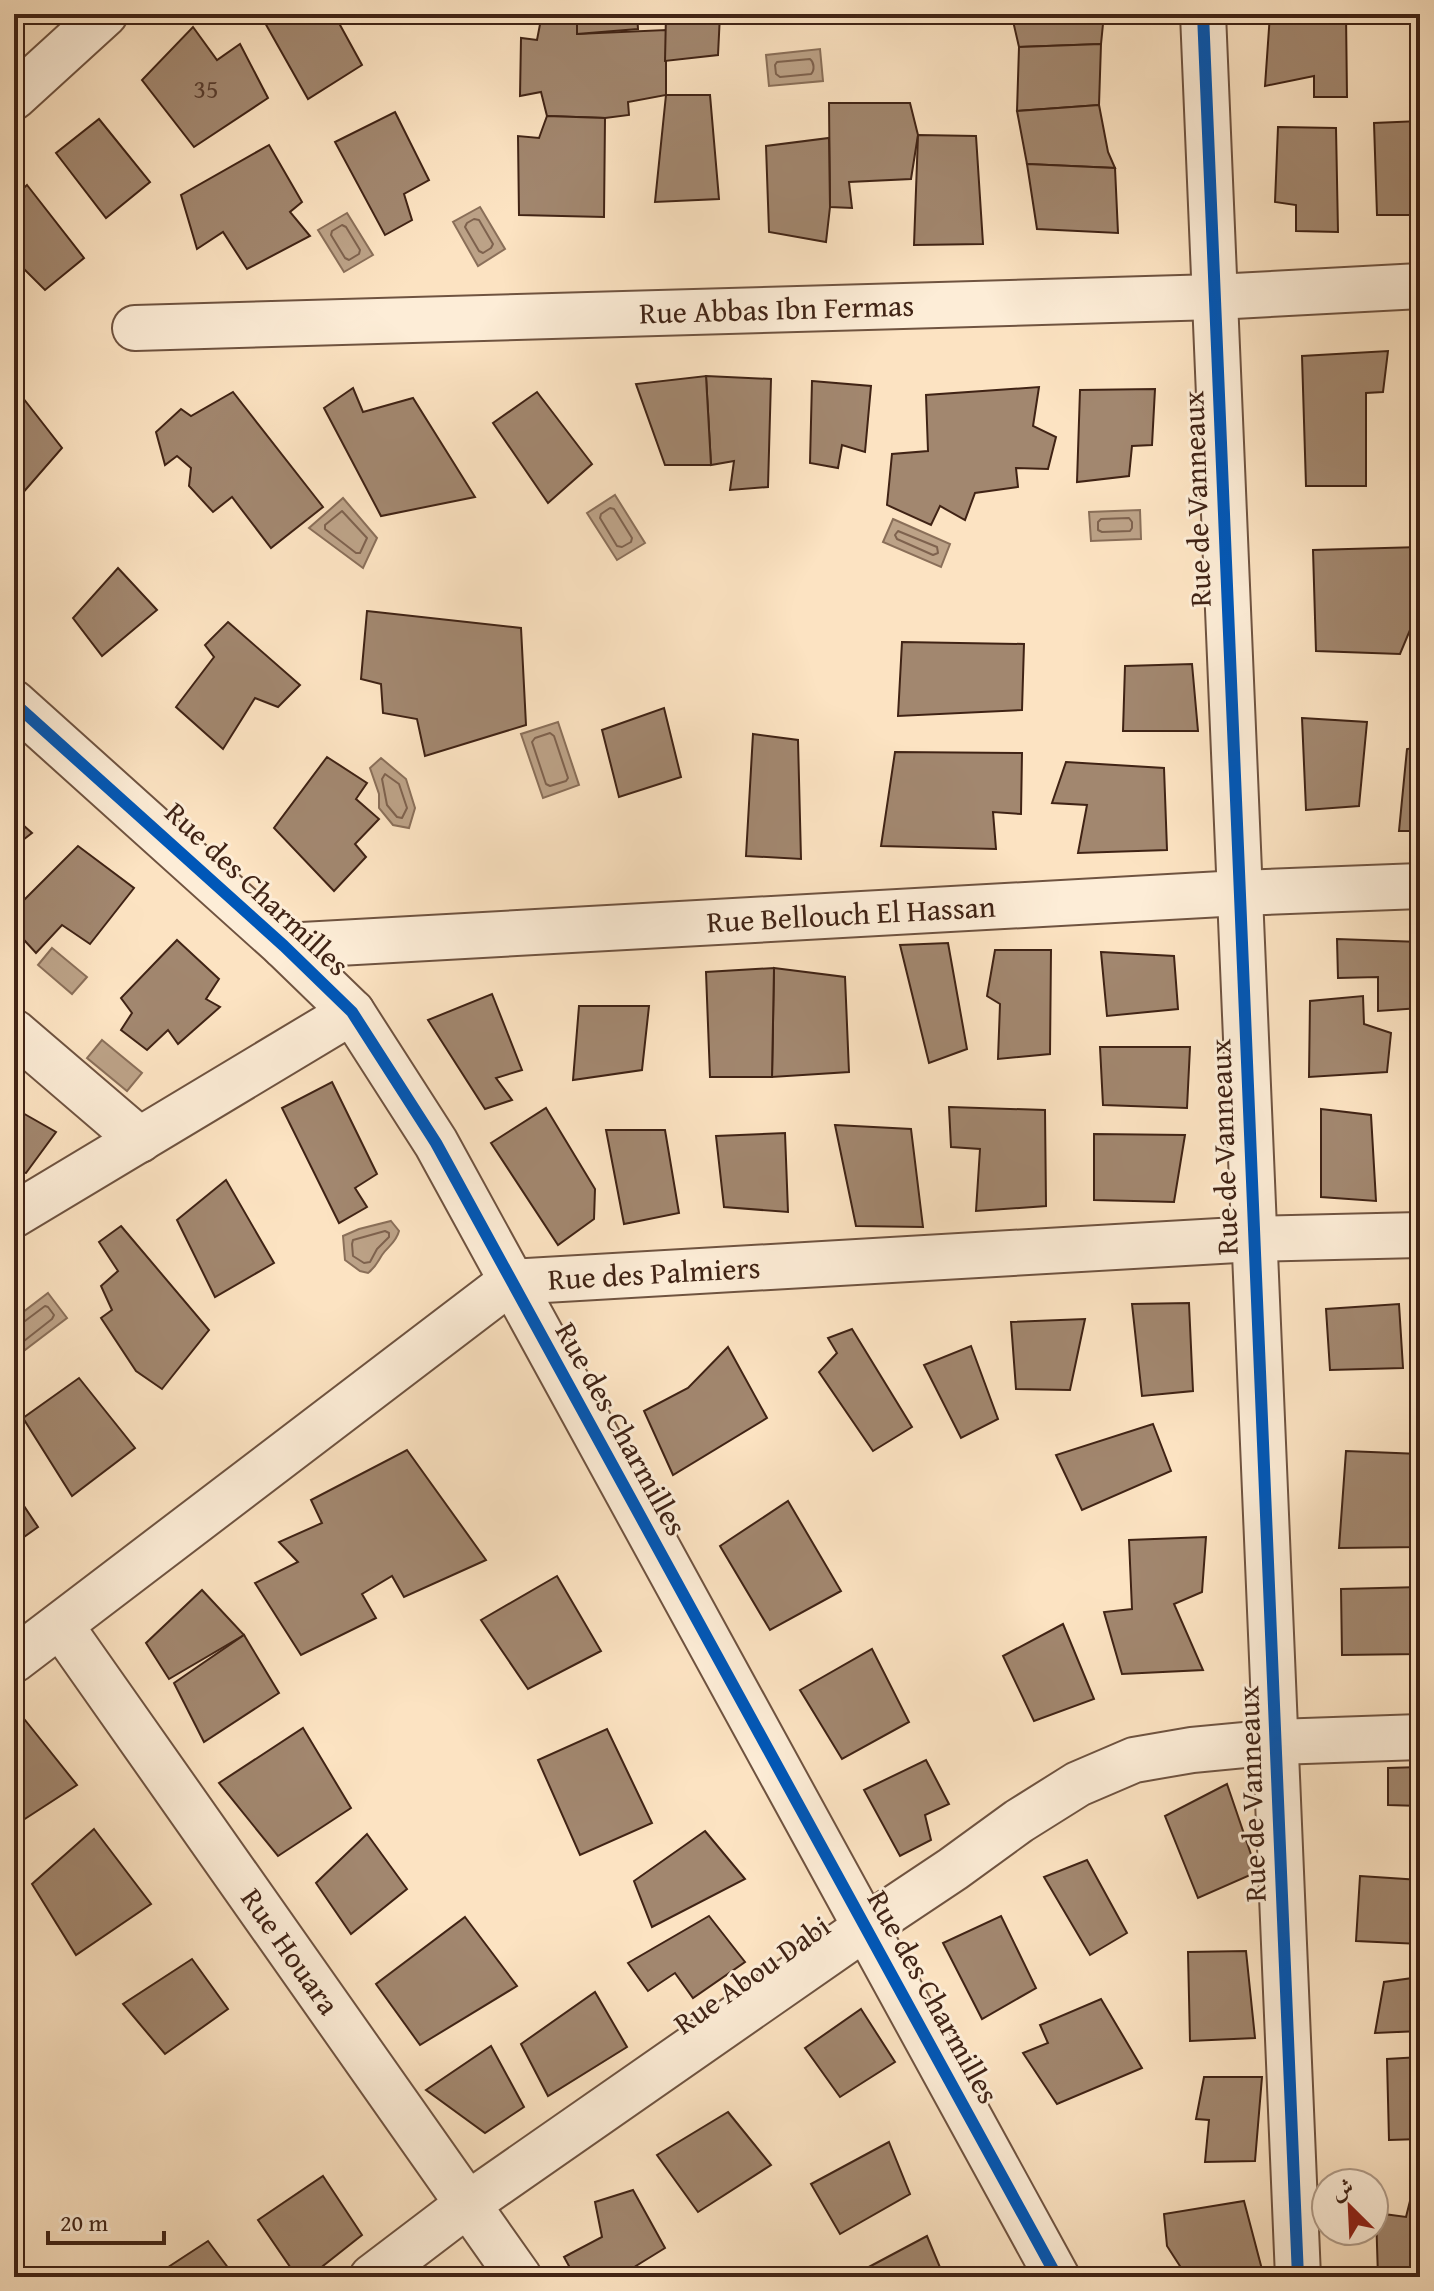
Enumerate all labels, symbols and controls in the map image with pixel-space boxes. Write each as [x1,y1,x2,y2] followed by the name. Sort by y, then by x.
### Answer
[193,69,219,108] house number: 35
[639,283,915,335] street label: Rue Abbas Ibn Fermas
[1170,389,1222,608] street label: Rue de Vanneaux
[156,791,360,986] street label: Rue des Charmilles
[705,884,997,944] street label: Rue Bellouch El Hassan
[1197,1037,1249,1256] street label: Rue de Vanneaux
[547,1245,762,1301] street label: Rue des Palmiers
[545,1314,699,1543] street label: Rue des Charmilles
[1225,1684,1277,1903] street label: Rue de Vanneaux
[231,1879,351,2023] street label: Rue Houara
[857,1882,1011,2111] street label: Rue des Charmilles
[664,1904,839,2045] street label: Rue Abou Dabi
[1310,2167,1390,2247] north arrow
[1325,2170,1358,2208] text: ش
[48,2195,164,2245] scale bar
[60,2205,108,2240] text: 20 m

